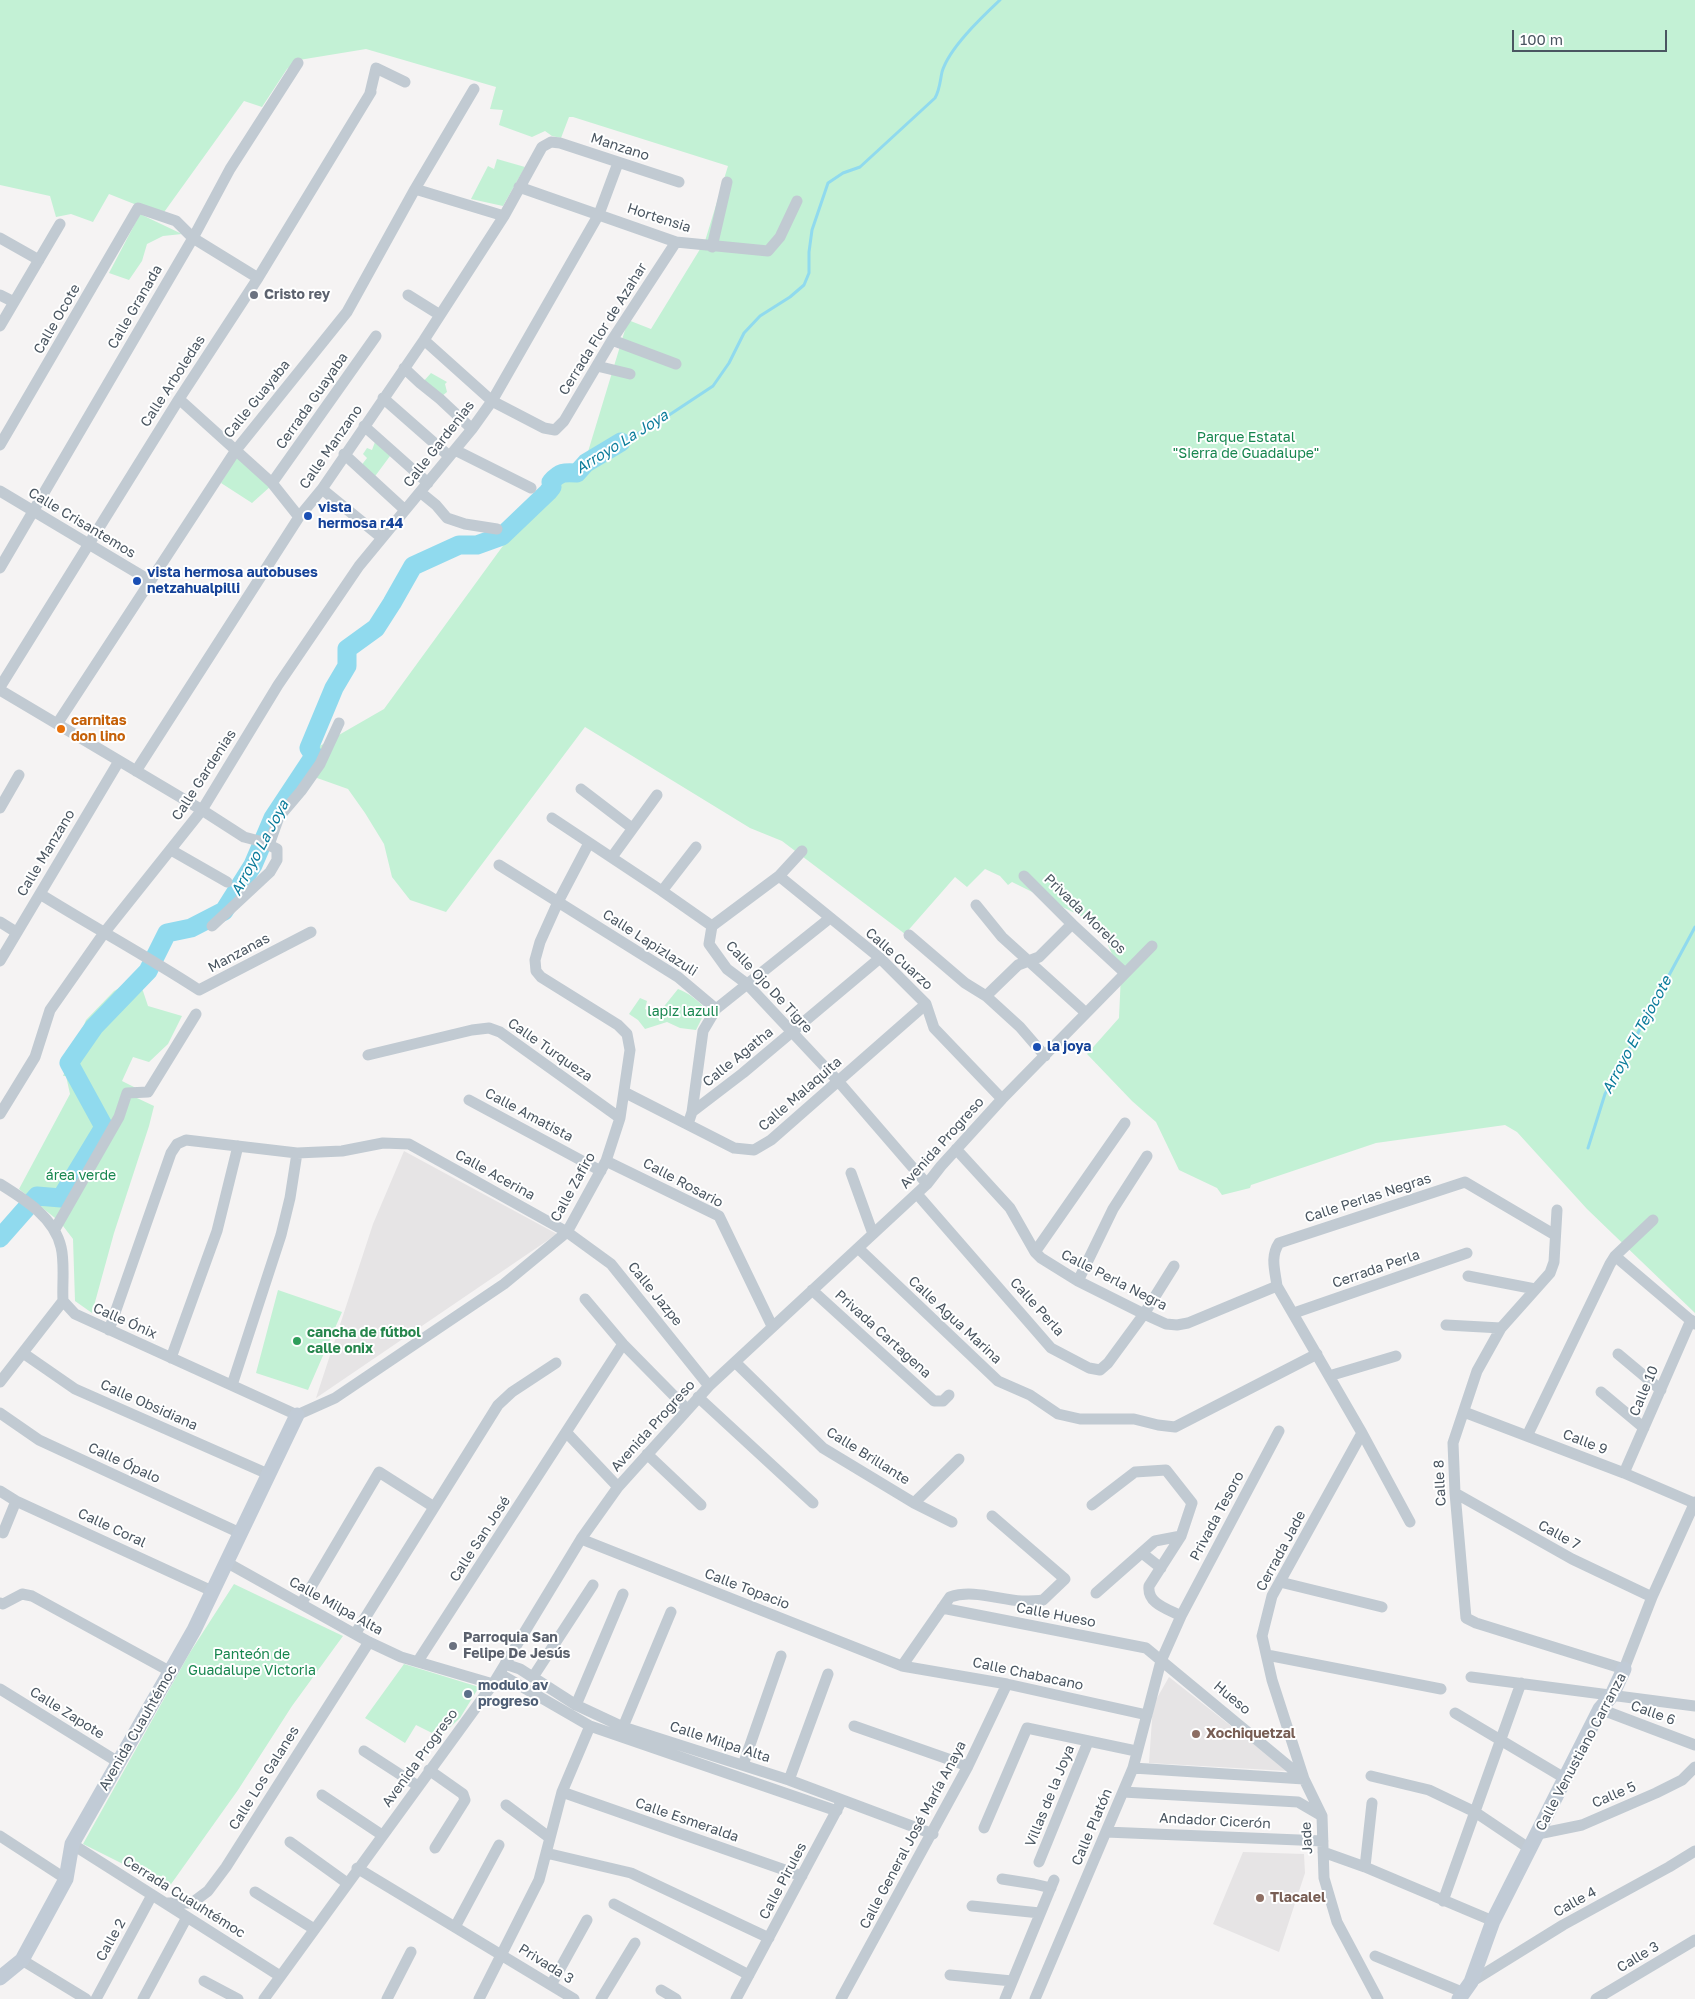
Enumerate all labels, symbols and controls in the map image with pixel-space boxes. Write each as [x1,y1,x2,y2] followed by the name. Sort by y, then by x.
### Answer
[1515,20,1670,52] scale bar
[1520,30,1563,48] text: 100 m
[589,130,651,164] street label: Manzano
[625,200,693,236] street label: Hortensia
[555,260,651,398] street label: Cerrada Flor de Azahar
[104,262,166,352] street label: Calle Granada
[30,281,84,357] street label: Calle Ocote
[264,287,330,303] place label: Cristo rey
[248,289,260,301] marker: Cristo rey
[137,332,209,430] street label: Calle Arboledas
[272,349,352,453] street label: Cerrada Guayaba
[220,357,294,441] street label: Calle Guayaba
[400,397,478,491] street label: Calle Gardenias
[296,402,366,492] street label: Calle Manzano
[572,406,672,478] water label: Arroyo La Joya
[1173,430,1319,462] park label: Parque Estatal "Sierra de Guadalupe"
[25,484,139,562] street label: Calle Crisantemos
[318,500,403,532] place label: vista hermosa r44
[302,510,314,522] marker: vista hermosa r44
[147,565,318,598] place label: vista hermosa autobuses netzahualpilli
[131,575,143,587] marker: vista hermosa autobuses netzahualpilli
[71,713,126,746] place label: carnitas don lino
[55,723,67,735] marker: carnitas don lino
[168,726,240,824] street label: Calle Gardenias
[227,797,293,899] water label: Arroyo La Joya
[13,806,79,900] street label: Calle Manzano
[1040,871,1130,957] street label: Privada Morelos
[599,906,701,980] street label: Calle Lapizlazuli
[862,924,936,994] street label: Calle Cuarzo
[205,930,273,976] street label: Manzanas
[722,937,816,1037] street label: Calle Ojo De Tigre
[1598,973,1676,1097] water label: Arroyo El Tejocote
[647,1004,719,1020] park label: lapiz lazuli
[504,1015,596,1085] street label: Calle Turqueza
[699,1024,777,1090] street label: Calle Agatha
[1047,1039,1091,1055] place label: la joya
[1031,1041,1043,1053] marker: la joya
[755,1053,845,1135] street label: Calle Malaquita
[482,1085,576,1145] street label: Calle Amatista
[896,1094,988,1192] street label: Avenida Progreso
[452,1146,538,1204] street label: Calle Acerina
[547,1149,599,1225] street label: Calle Zafiro
[640,1155,726,1211] street label: Calle Rosario
[46,1168,116,1184] park label: área verde
[1303,1170,1433,1226] street label: Calle Perlas Negras
[1058,1246,1170,1314] street label: Calle Perla Negra
[1330,1246,1422,1292] street label: Cerrada Perla
[624,1259,686,1329] street label: Calle Jazpe
[905,1272,1005,1368] street label: Calle Agua Marina
[1006,1274,1068,1340] street label: Calle Perla
[831,1286,935,1382] street label: Privada Cartagena
[90,1299,160,1343] street label: Calle Ónix
[307,1325,421,1358] place label: cancha de fútbol calle onix
[291,1335,303,1347] marker: cancha de fútbol calle onix
[1626,1363,1662,1419] street label: Calle 10
[98,1376,200,1434] street label: Calle Obsidiana
[607,1377,699,1475] street label: Avenida Progreso
[823,1424,913,1488] street label: Calle Brillante
[1560,1426,1610,1458] street label: Calle 9
[85,1439,163,1487] street label: Calle Ópalo
[1430,1459,1450,1507] street label: Calle 8
[1186,1468,1248,1564] street label: Privada Tesoro
[446,1493,514,1585] street label: Calle San José
[75,1505,149,1551] street label: Calle Coral
[1253,1508,1309,1594] street label: Cerrada Jade
[1535,1517,1583,1553] street label: Calle 7
[702,1565,792,1613] street label: Calle Topacio
[286,1573,386,1639] street label: Calle Milpa Alta
[1015,1599,1097,1631] street label: Calle Hueso
[463,1630,570,1662] place label: Parroquia San Felipe De Jesús
[447,1640,459,1652] marker: Parroquia San Felipe De Jesús
[188,1647,316,1680] park label: Panteón de Guadalupe Victoria
[971,1654,1085,1694] street label: Calle Chabacano
[95,1662,181,1794] street label: Avenida Cuauhtémoc
[1532,1670,1630,1834] street label: Calle Venustiano Carranza
[478,1678,548,1710] place label: modulo av progreso
[1210,1678,1254,1718] street label: Hueso
[27,1683,107,1743] street label: Calle Zapote
[462,1688,474,1700] marker: modulo av progreso
[1628,1697,1678,1729] street label: Calle 6
[379,1706,461,1810] street label: Avenida Progreso
[667,1718,773,1766] street label: Calle Milpa Alta
[225,1723,303,1833] street label: Calle Los Galanes
[1206,1726,1295,1742] place label: Xochiquetzal
[1190,1728,1202,1740] marker: Xochiquetzal
[856,1738,970,1932] street label: Calle General José María Anaya
[1022,1743,1078,1849] street label: Villas de la Joya
[1590,1778,1638,1812] street label: Calle 5
[1068,1786,1116,1868] street label: Calle Platón
[633,1794,741,1846] street label: Calle Esmeralda
[1159,1810,1271,1832] street label: Andador Cicerón
[1298,1821,1316,1855] street label: Jade
[756,1840,810,1922] street label: Calle Pirules
[120,1852,248,1942] street label: Cerrada Cuauhtémoc
[1551,1883,1599,1921] street label: Calle 4
[1270,1890,1326,1906] place label: Tlacalel
[1254,1892,1266,1904] marker: Tlacalel
[93,1916,129,1964] street label: Calle 2
[1614,1938,1662,1976] street label: Calle 3
[515,1940,577,1988] street label: Privada 3

